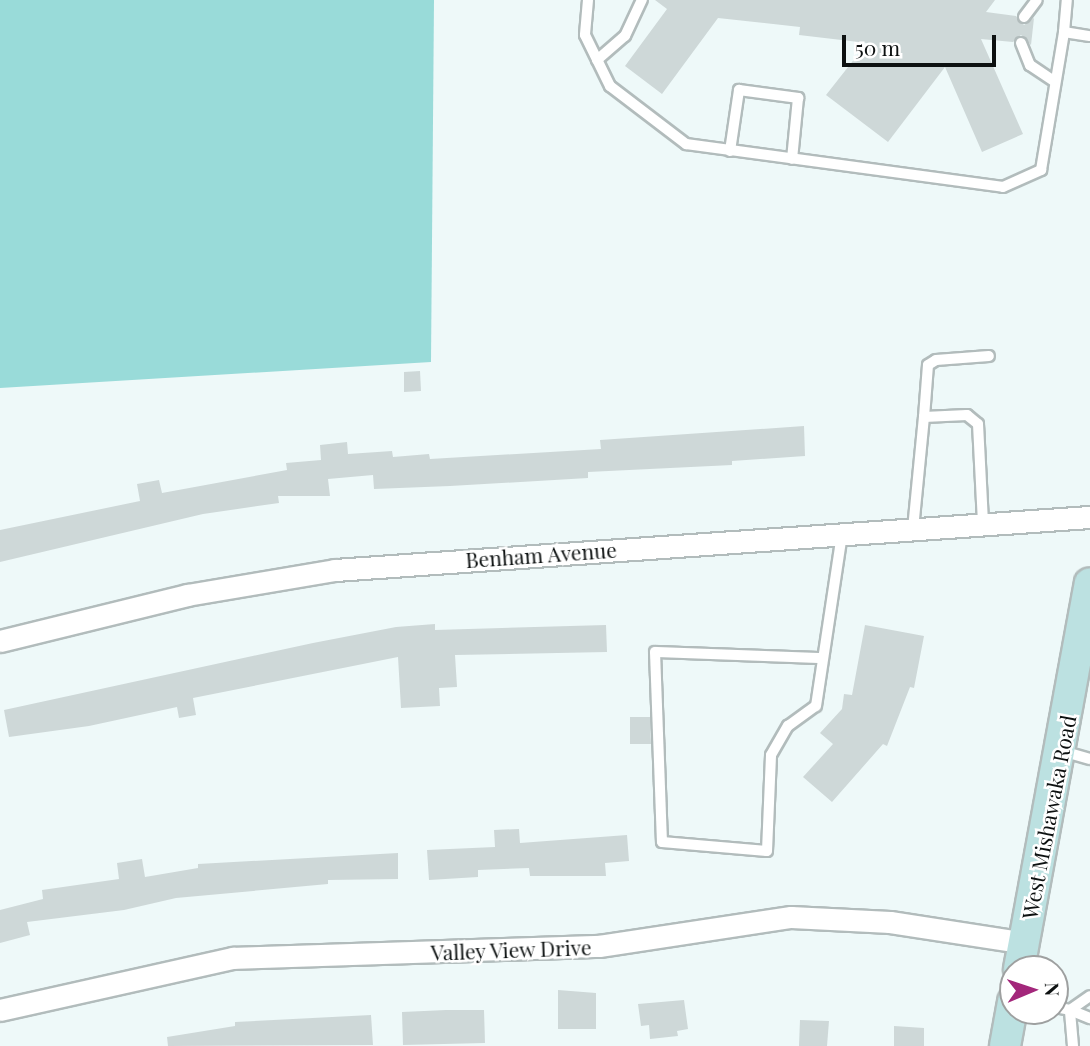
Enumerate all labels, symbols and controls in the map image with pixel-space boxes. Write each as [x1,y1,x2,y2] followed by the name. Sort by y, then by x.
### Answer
[845,21,999,65] scale bar
[855,33,900,61] text: 50 m
[464,536,618,572] street label: Benham Avenue
[1016,712,1080,922] street label: West Mishawaka Road
[429,934,593,964] street label: Valley View Drive
[999,955,1069,1025] north arrow
[1040,982,1066,997] text: N

